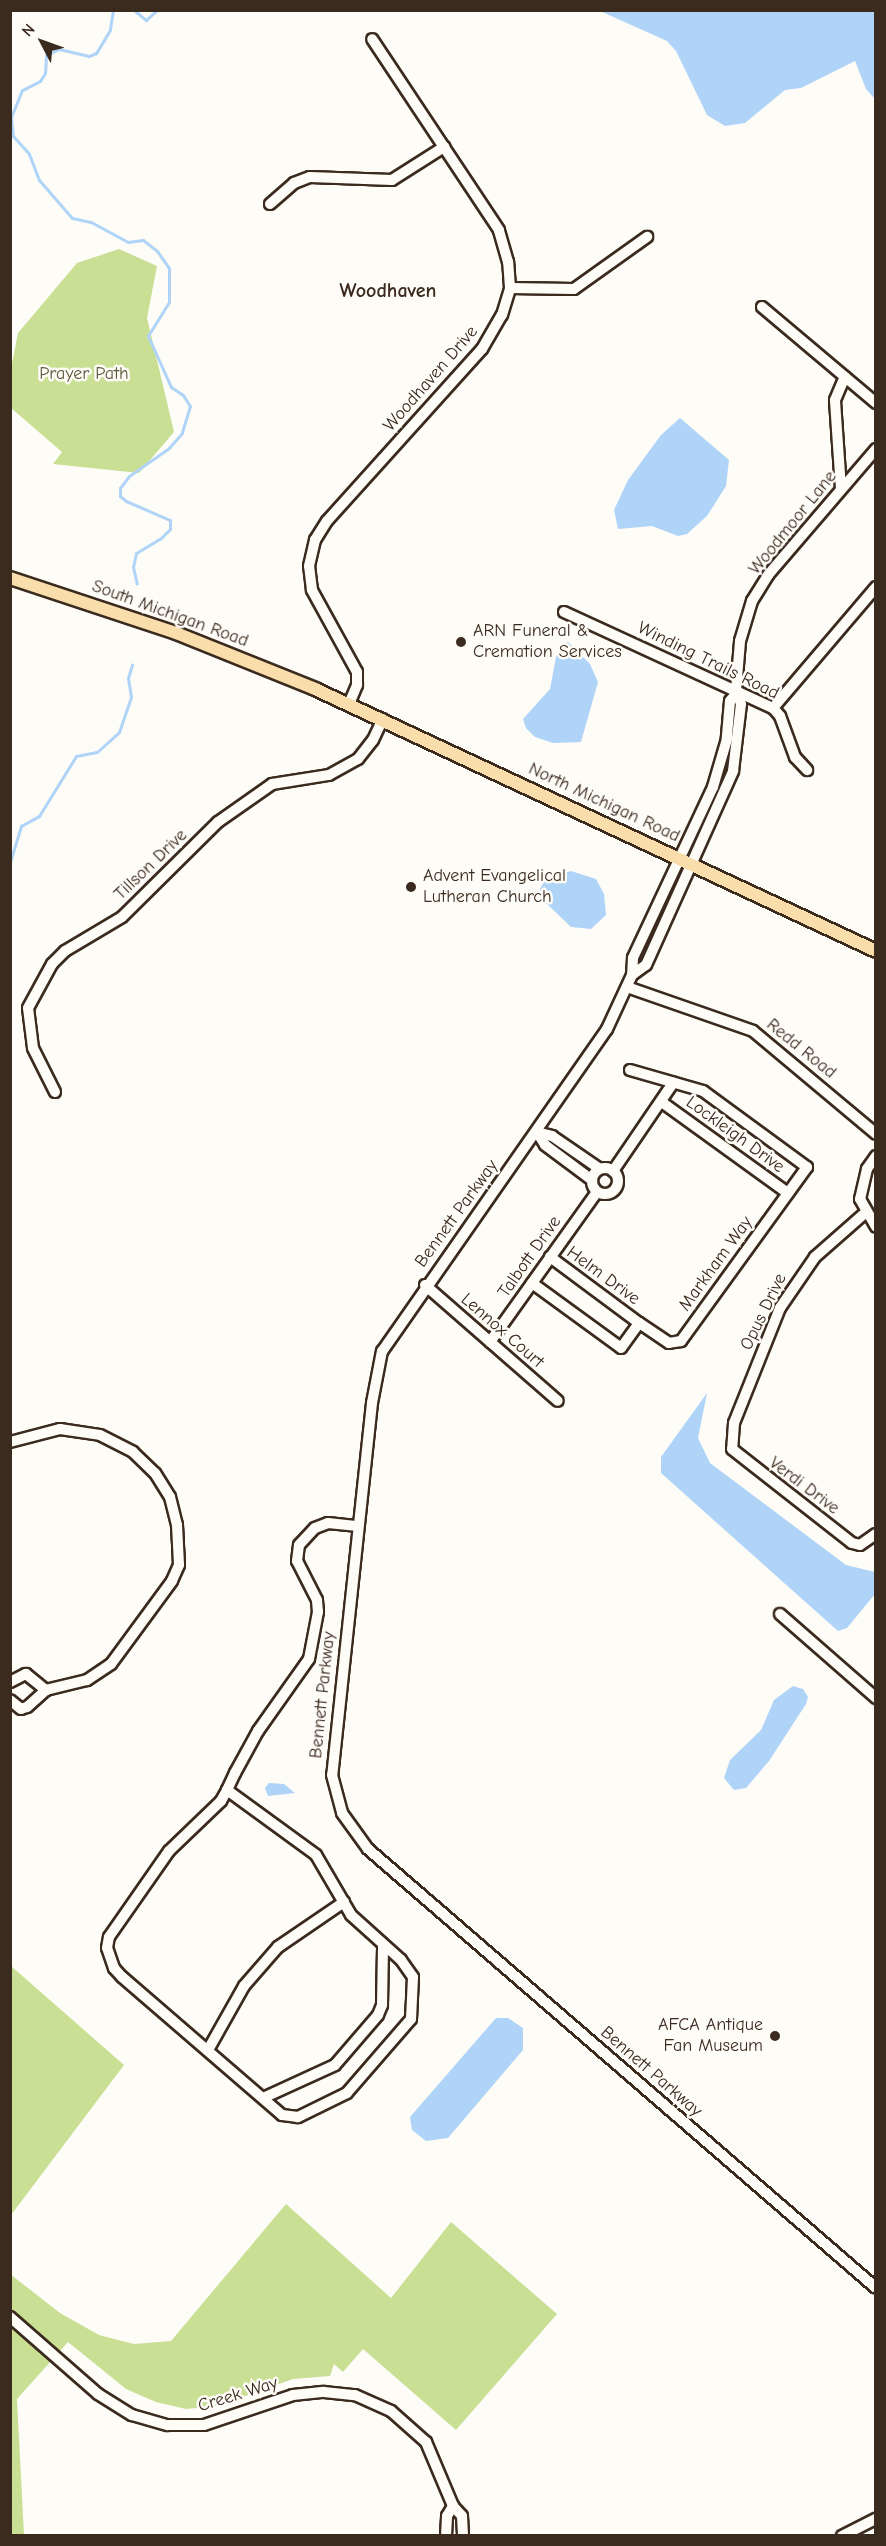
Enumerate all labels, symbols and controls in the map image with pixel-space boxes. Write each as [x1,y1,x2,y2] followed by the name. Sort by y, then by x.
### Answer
[12,12,72,72] north arrow
[18,20,39,40] text: N
[340,278,436,302] district label: Woodhaven
[379,322,483,436] street label: Woodhaven Drive
[39,363,129,385] park label: Prayer Path
[744,467,842,579] street label: Woodmoor Lane
[89,576,251,652] street label: South Michigan Road
[634,617,782,705] street label: Winding Trails Road
[473,621,622,664] place label: ARN Funeral & Cremation Services
[454,635,468,649] marker: ARN Funeral & Cremation Services
[525,758,683,848] street label: North Michigan Road
[110,825,192,905] street label: Tillson Drive
[423,866,566,908] place label: Advent Evangelical Lutheran Church
[404,880,418,894] marker: Advent Evangelical Lutheran Church
[762,1014,840,1084] street label: Redd Road
[681,1092,789,1178] street label: Lockleigh Drive
[411,1156,503,1272] street label: Bennett Parkway
[494,1212,566,1302] street label: Talbott Drive
[674,1212,758,1316] street label: Markham Way
[562,1242,644,1310] street label: Helm Drive
[736,1270,792,1354] street label: Opus Drive
[456,1289,548,1373] street label: Lennox Court
[765,1453,843,1519] street label: Verdi Drive
[306,1630,340,1760] street label: Bennett Parkway
[658,2015,763,2058] place label: AFCA Antique Fan Museum
[596,2022,706,2122] street label: Bennett Parkway
[768,2029,782,2043] marker: AFCA Antique Fan Museum
[195,2373,281,2417] street label: Creek Way

